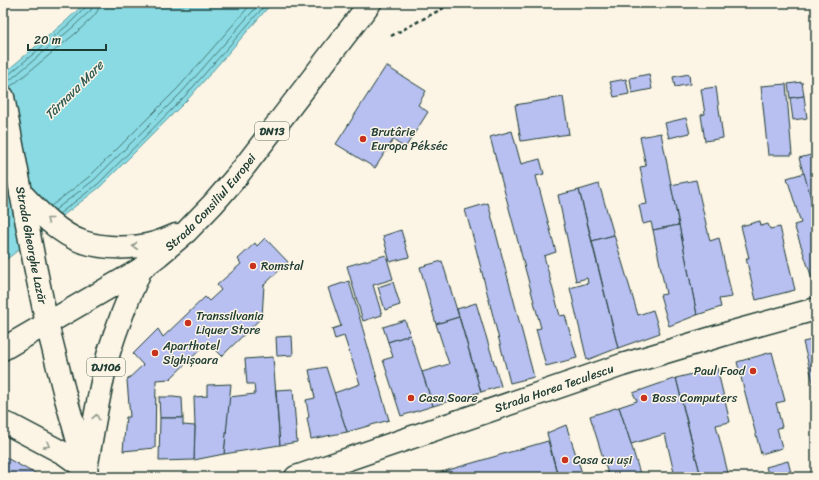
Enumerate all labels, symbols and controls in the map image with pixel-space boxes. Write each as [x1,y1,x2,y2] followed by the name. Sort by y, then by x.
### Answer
[28,26,106,52] scale bar
[34,29,61,51] text: 20 m
[39,54,110,125] water label: Târnava Mare
[371,121,448,157] place label: Brutârie Europa Pékséc
[255,122,289,140] road number: DN13
[358,134,368,144] marker: Brutârie Europa Pékséc
[160,148,262,257] street label: Strada Consiliul Europei
[9,184,54,307] street label: Strada Gheorghe Lazăr
[46,218,53,225] one-way arrow
[132,241,138,250] one-way arrow
[261,255,304,277] place label: Romstal
[248,261,258,271] marker: Romstal
[196,305,265,341] place label: Transsilvania Liquer Store
[183,318,193,328] marker: Transsilvania Liquer Store
[162,335,220,371] place label: Aparthotel Sighișoara
[150,348,160,358] marker: Aparthotel Sighișoara
[491,357,617,419] street label: Strada Horea Teculescu
[87,358,125,376] road number: DJ106
[694,360,746,382] place label: Paul Food
[748,366,758,376] marker: Paul Food
[419,387,478,409] place label: Casa Soare
[652,387,738,409] place label: Boss Computers
[406,393,416,403] marker: Casa Soare
[639,393,649,403] marker: Boss Computers
[91,414,99,420] one-way arrow
[42,440,50,447] one-way arrow
[573,449,633,471] place label: Casa cu uși
[560,455,570,465] marker: Casa cu uși

